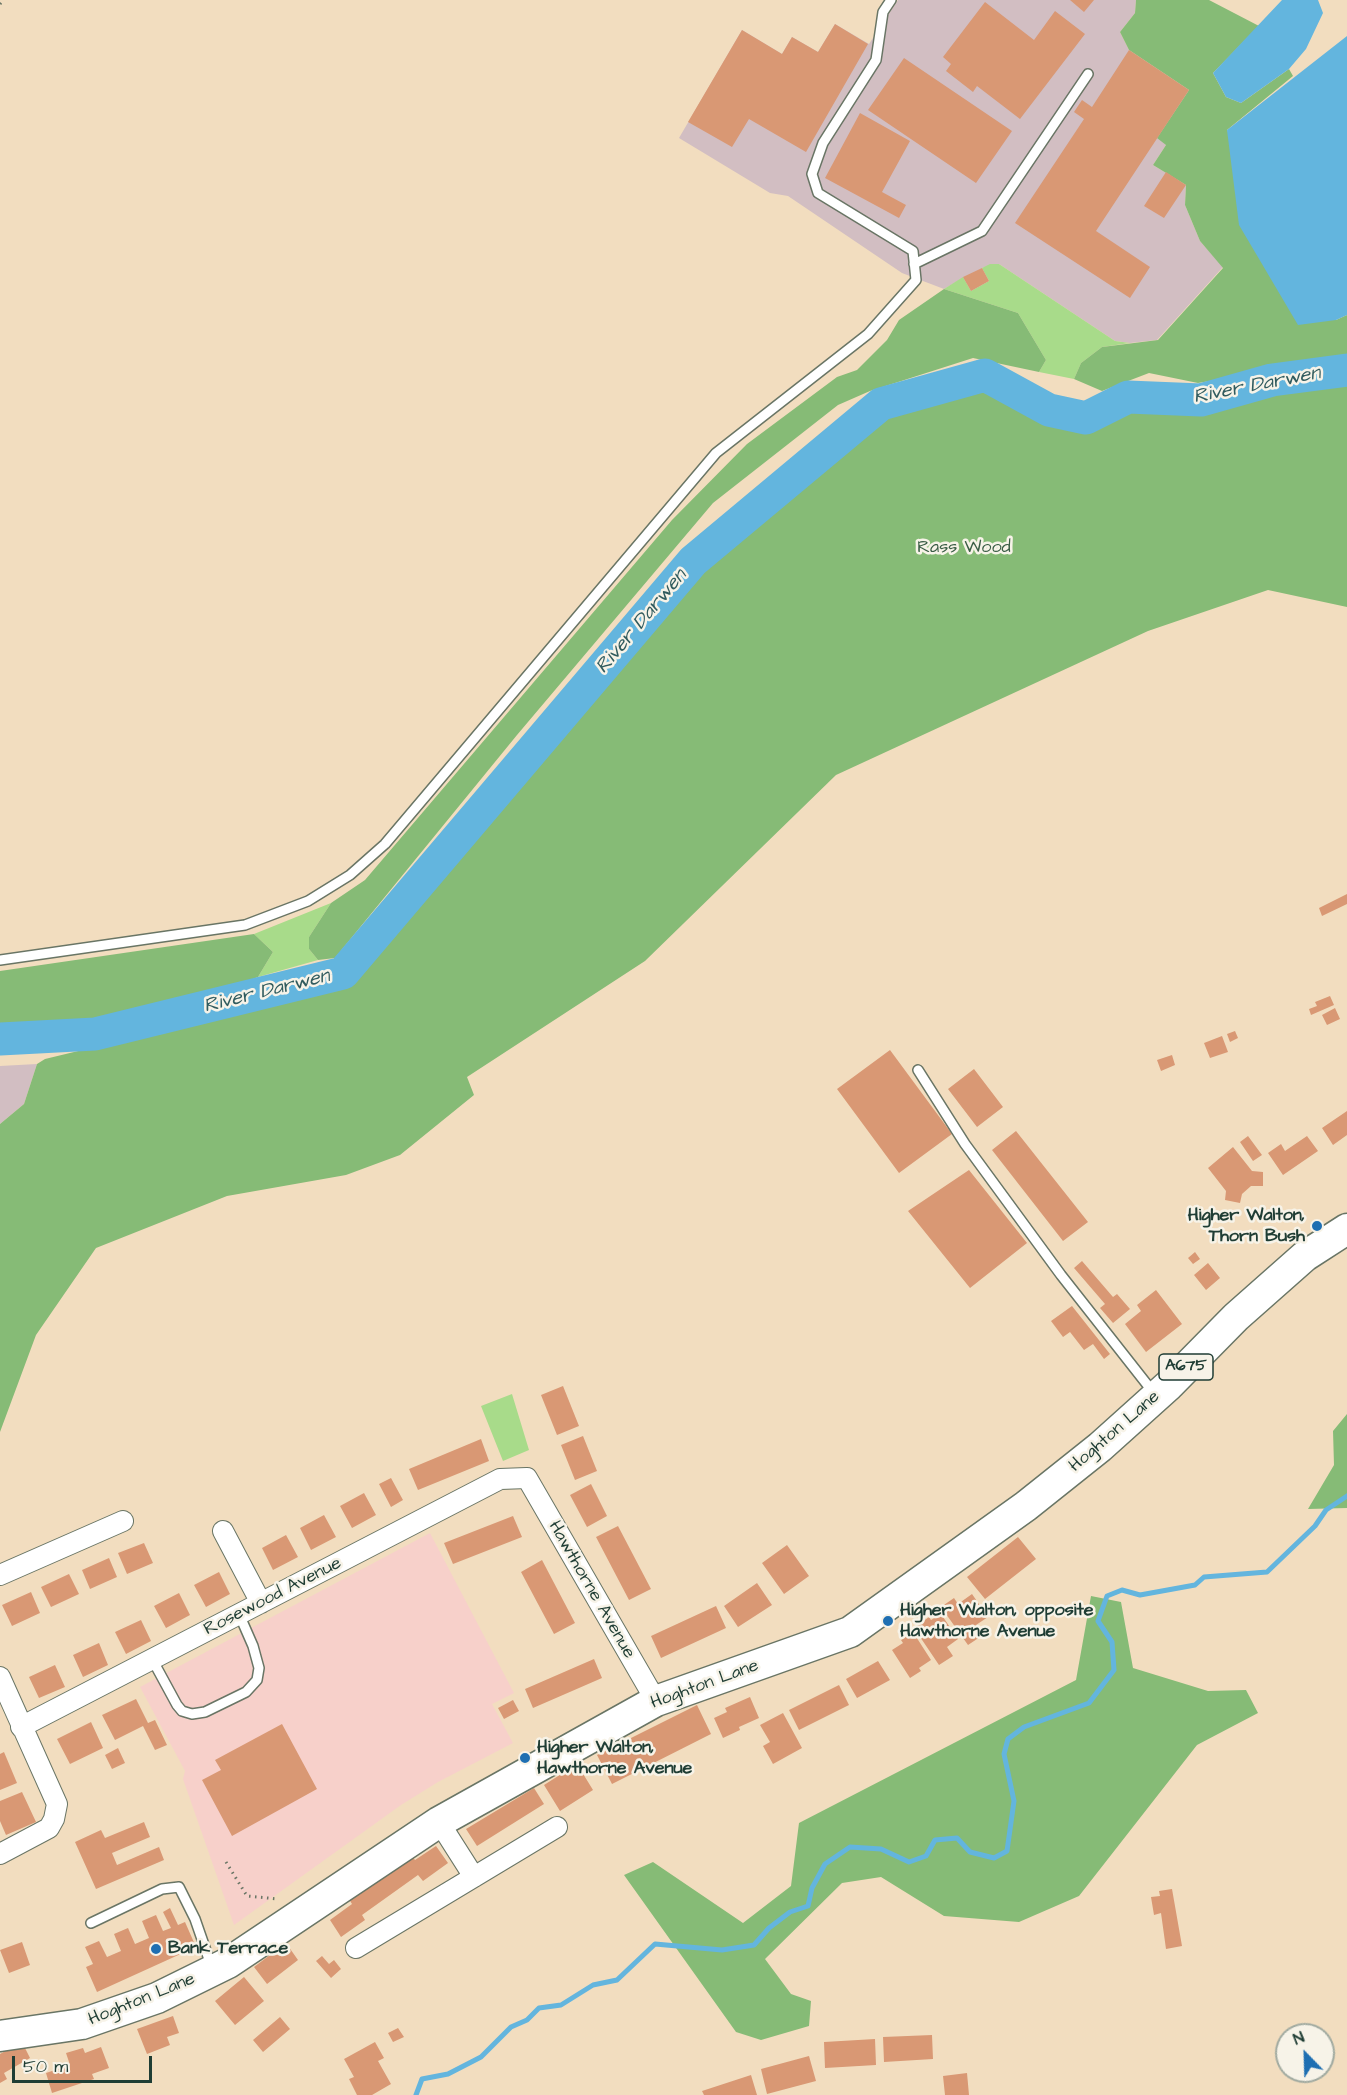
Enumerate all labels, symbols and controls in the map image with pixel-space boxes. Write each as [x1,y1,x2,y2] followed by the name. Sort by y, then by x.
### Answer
[1192,362,1322,410] water label: River Darwen
[917,537,1011,559] park label: Rass Wood
[591,565,693,679] water label: River Darwen
[202,965,332,1019] water label: River Darwen
[1188,1205,1305,1248] place label: Higher Walton, Thorn Bush
[1310,1219,1324,1233] marker: Higher Walton, Thorn Bush
[1159,1354,1213,1380] road number: A675
[1065,1387,1165,1477] street label: Hoghton Lane
[543,1517,639,1663] street label: Hawthorne Avenue
[201,1553,345,1641] street label: Rosewood Avenue
[900,1600,1093,1642] place label: Higher Walton, opposite Hawthorne Avenue
[881,1614,895,1628] marker: Higher Walton, opposite Hawthorne Avenue
[648,1655,762,1715] street label: Hoghton Lane
[537,1737,692,1780] place label: Higher Walton, Hawthorne Avenue
[518,1751,532,1765] marker: Higher Walton, Hawthorne Avenue
[168,1938,288,1960] place label: Bank Terrace
[149,1942,163,1956] marker: Bank Terrace
[85,1969,199,2031] street label: Hoghton Lane
[1275,2023,1335,2083] north arrow
[1290,2026,1308,2050] text: N
[15,2044,154,2082] scale bar
[23,2054,68,2079] text: 50 m

